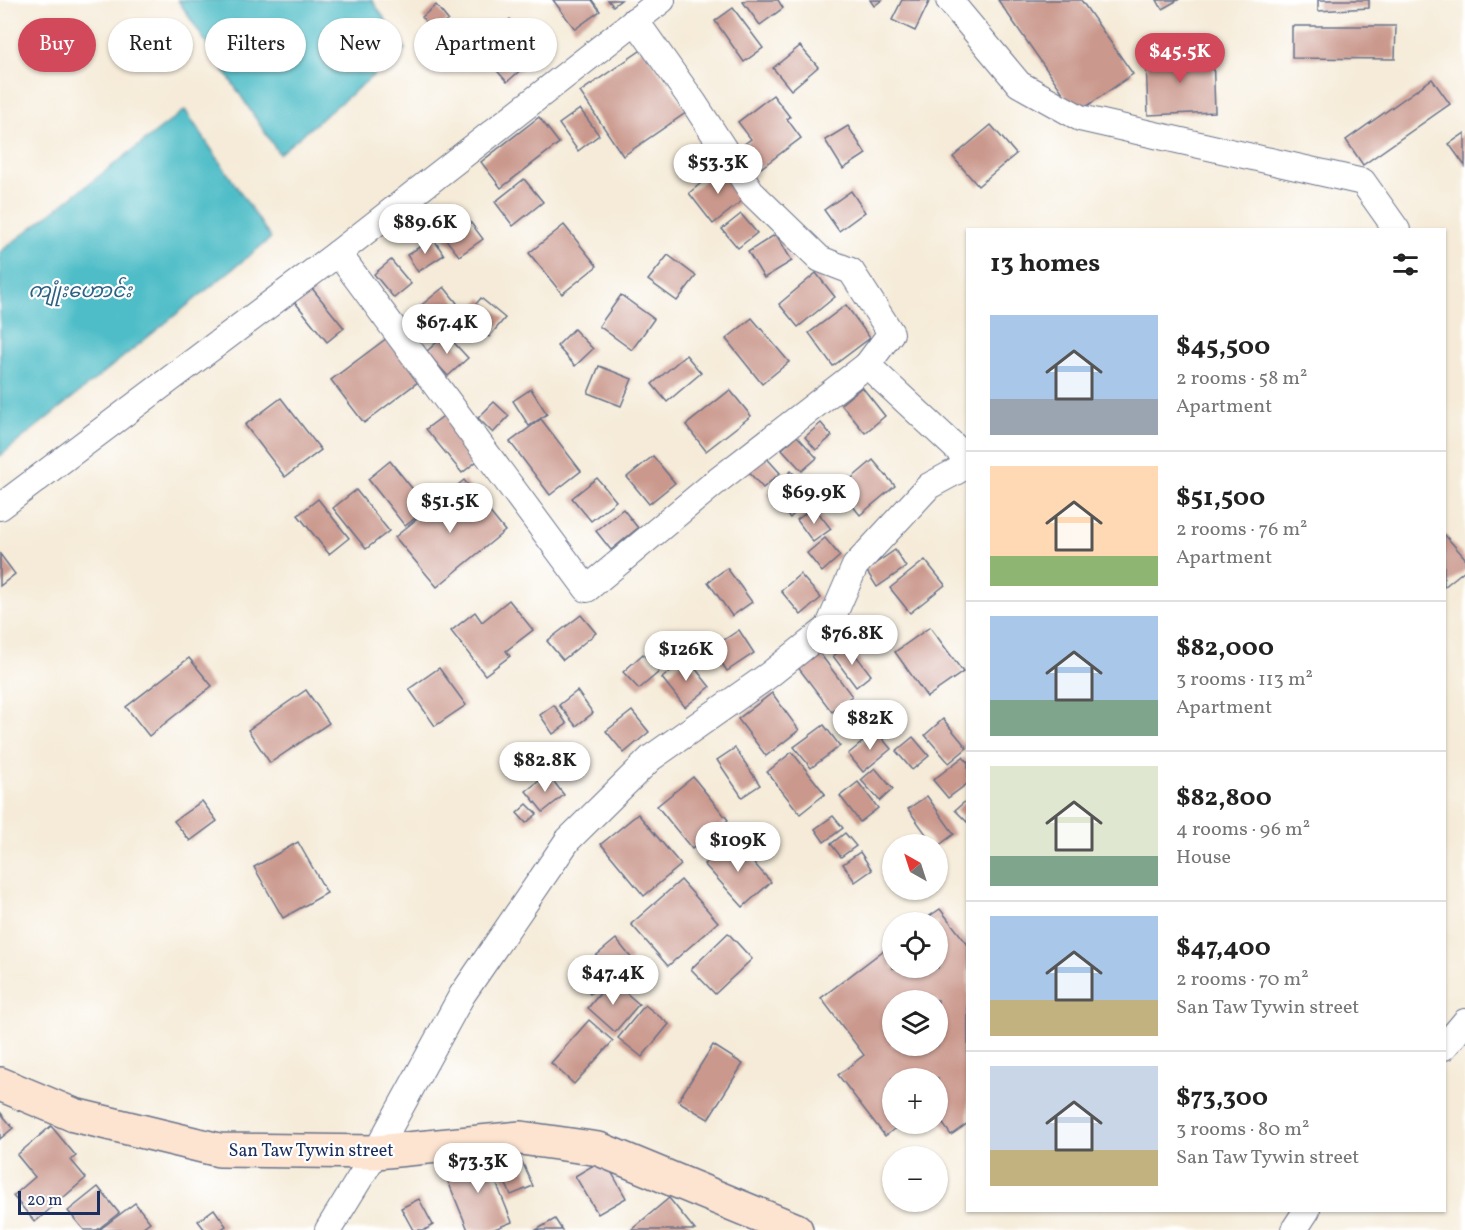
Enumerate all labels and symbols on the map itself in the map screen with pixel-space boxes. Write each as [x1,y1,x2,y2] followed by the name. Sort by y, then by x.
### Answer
[1131,33,1229,84] pin: $45.5K
[669,144,767,195] pin: $53.3K
[376,204,474,255] pin: $89.6K
[28,276,133,307] water label: ကျုံးဟောင်း
[398,304,496,355] pin: $67.4K
[765,474,863,525] pin: $69.9K
[401,483,499,534] pin: $51.5K
[803,615,901,666] pin: $76.8K
[644,631,728,682] pin: $126K
[834,700,906,751] pin: $82K
[496,742,594,793] pin: $82.8K
[696,822,780,873] pin: $109K
[882,834,948,900] north arrow
[564,955,662,1006] pin: $47.4K
[228,1139,394,1164] street label: San Taw Tywin street
[429,1143,527,1194] pin: $73.3K
[18,1188,100,1216] scale bar

